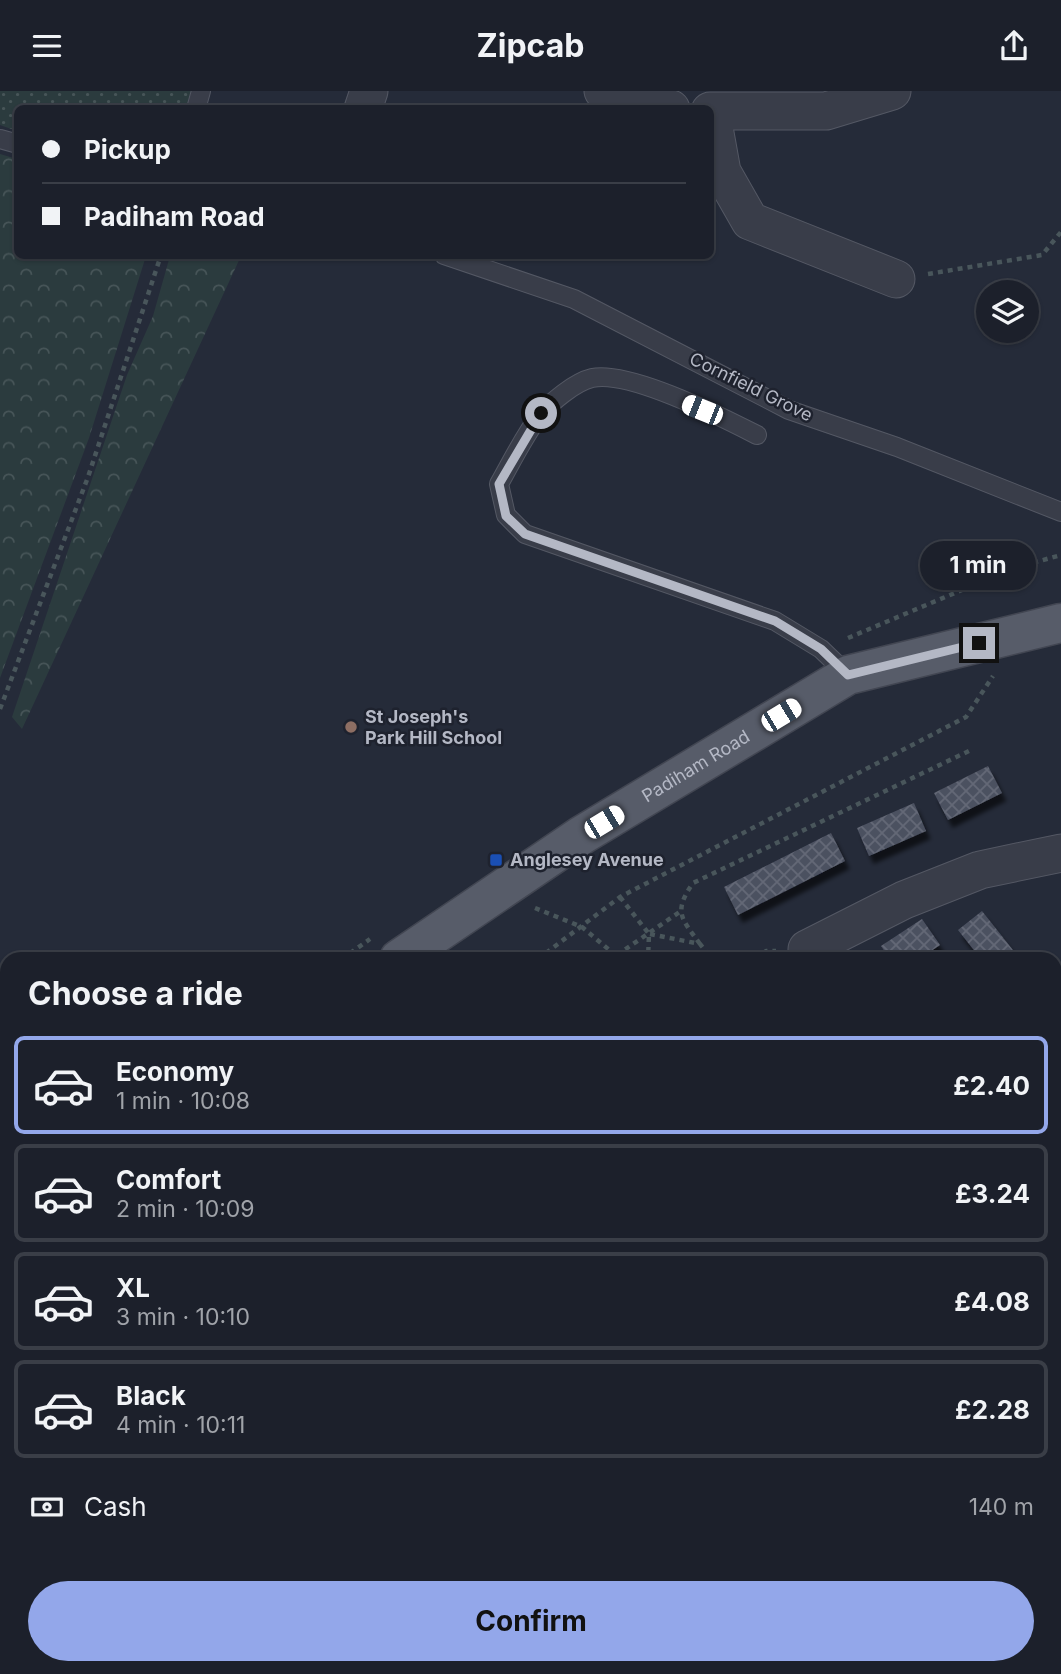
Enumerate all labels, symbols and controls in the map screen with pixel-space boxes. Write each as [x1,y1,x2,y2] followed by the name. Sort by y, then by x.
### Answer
[477,26,584,65] text: Zipcab
[28,27,66,65] icon: menu
[995,27,1033,65] icon: share
[84,134,171,165] text: Pickup
[84,201,265,232] text: Padiham Road
[976,280,1039,343] map controls
[976,280,1039,343] button: layers
[686,348,816,425] street label: Cornfield Grove
[679,392,726,428] car
[525,397,557,429] route start
[921,541,1037,591] callout: 1 min
[950,551,1006,579] text: 1 min
[963,627,995,659] route end
[758,695,805,735] car
[365,706,502,748] place label: St Joseph's Park Hill School
[343,719,359,735] marker: St Joseph's Park Hill School
[638,726,753,806] street label: Padiham Road
[581,802,628,842] car
[510,849,664,870] place label: Anglesey Avenue
[488,852,504,868] marker: Anglesey Avenue
[28,974,243,1013] text: Choose a ride
[32,1054,95,1117] icon: car
[116,1056,234,1087] text: Economy
[953,1070,1030,1101] text: £2.40
[116,1087,250,1115] text: 1 min · 10:08
[32,1162,95,1225] icon: car
[116,1164,221,1195] text: Comfort
[955,1178,1030,1209] text: £3.24
[116,1195,255,1223] text: 2 min · 10:09
[32,1270,95,1333] icon: car
[116,1272,150,1303] text: XL
[954,1286,1030,1317] text: £4.08
[116,1303,250,1331] text: 3 min · 10:10
[32,1378,95,1441] icon: car
[116,1380,186,1411] text: Black
[955,1394,1030,1425] text: £2.28
[116,1411,245,1439] text: 4 min · 10:11
[28,1488,66,1526] icon: cash
[84,1491,147,1522] text: Cash
[969,1493,1034,1521] text: 140 m
[28,1581,1034,1661] button: Confirm

